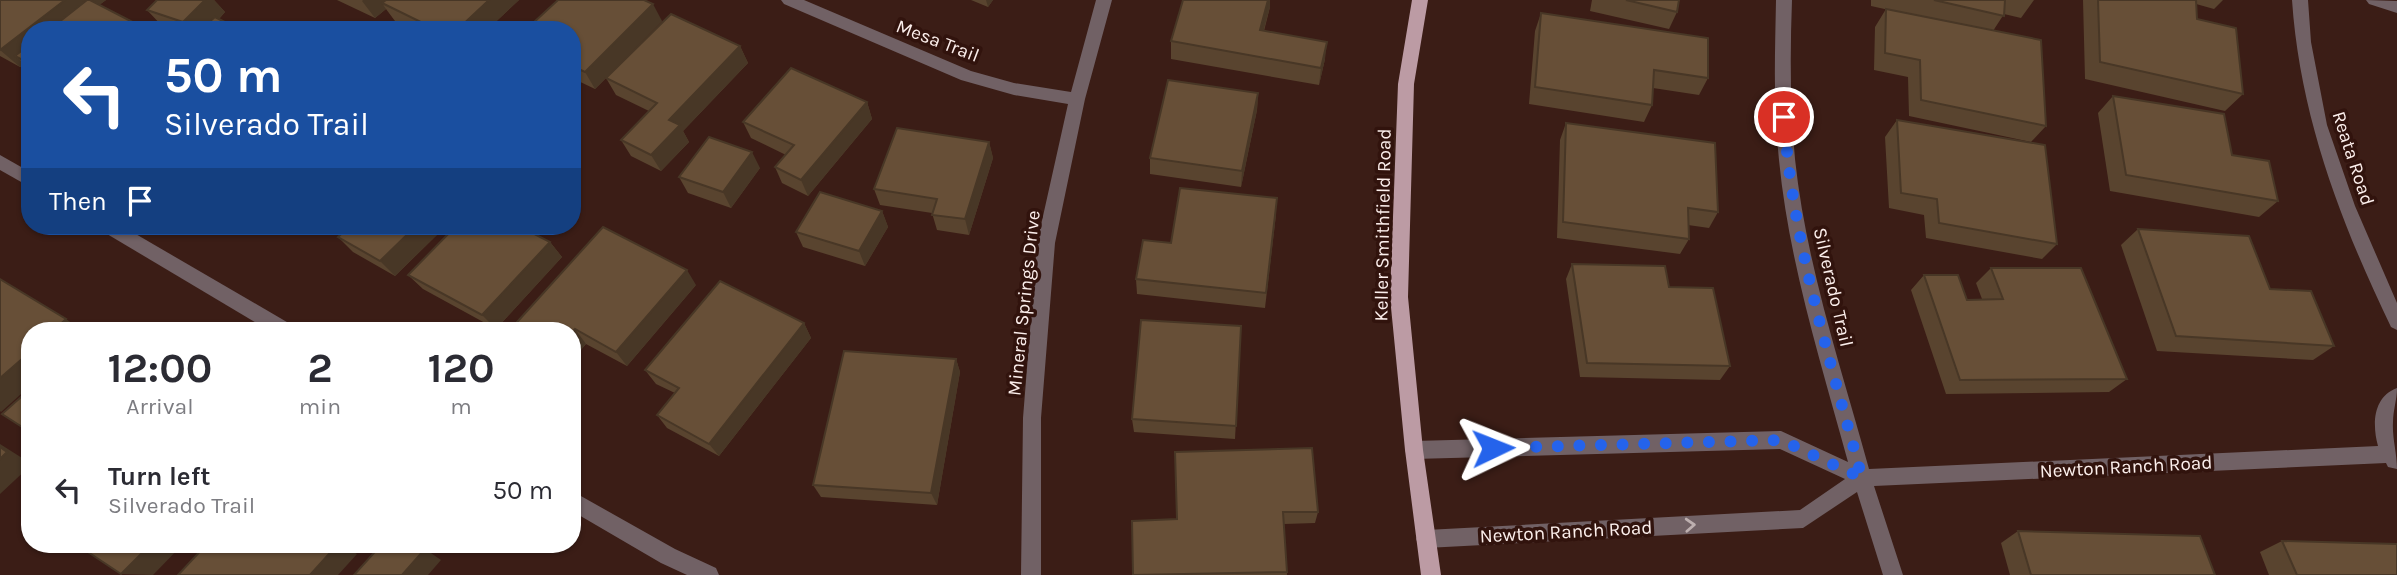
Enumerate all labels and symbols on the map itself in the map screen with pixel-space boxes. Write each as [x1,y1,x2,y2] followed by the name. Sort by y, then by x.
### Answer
[893,15,982,67] street label: Mesa Trail
[1754,87,1814,147] pin
[2327,108,2379,208] street label: Reata Road
[1370,128,1396,322] street label: Keller Smithfield Road
[1003,209,1045,397] street label: Mineral Springs Drive
[1809,225,1857,349] street label: Silverado Trail
[1456,411,1530,485] position arrow
[2039,451,2213,483] street label: Newton Ranch Road
[1479,516,1653,548] street label: Newton Ranch Road
[1684,518,1695,533] one-way arrow

